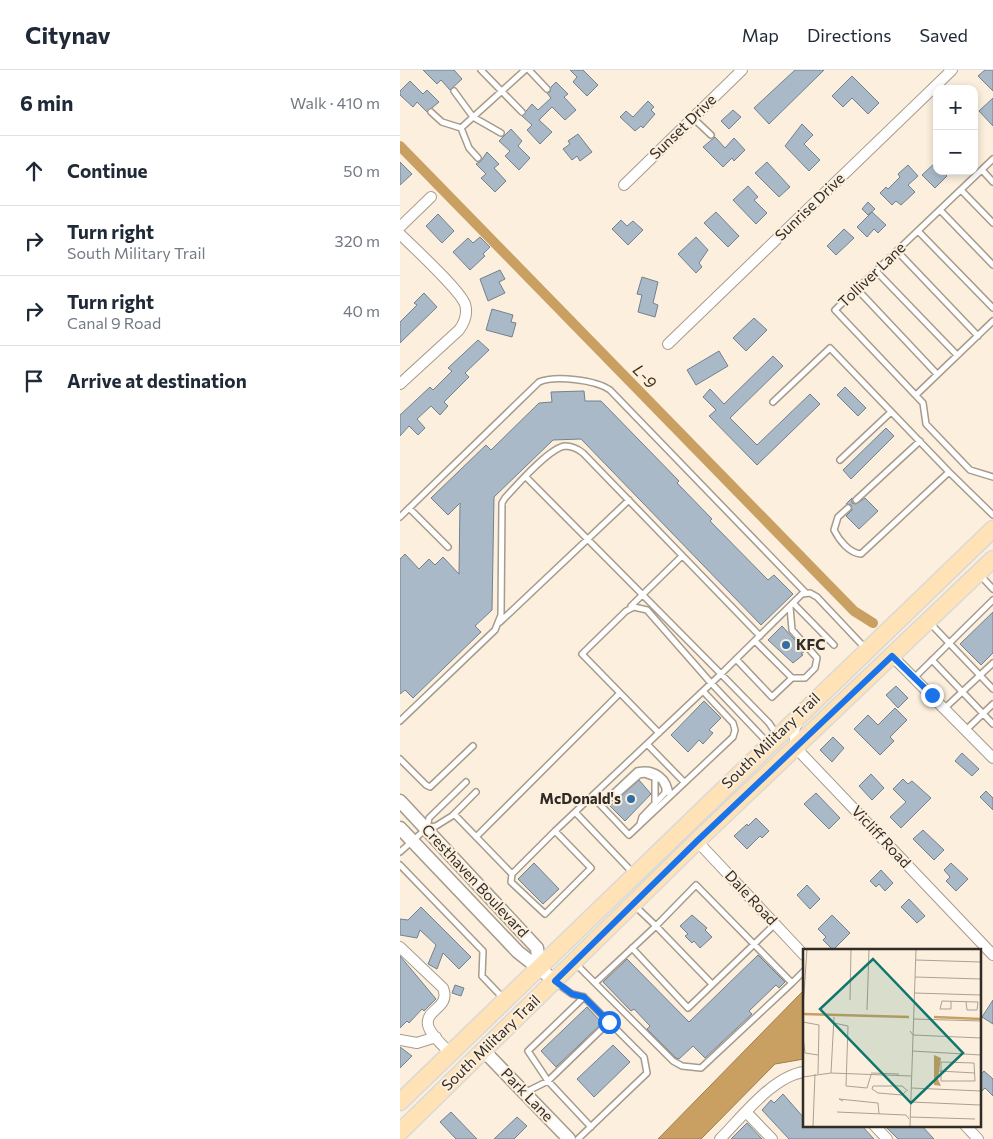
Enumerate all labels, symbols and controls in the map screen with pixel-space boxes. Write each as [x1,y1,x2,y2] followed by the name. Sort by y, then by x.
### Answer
[25,20,111,49] text: Citynav
[742,24,779,46] text: Map
[807,24,891,46] text: Directions
[919,24,968,46] text: Saved
[933,85,978,175] map controls
[933,85,978,130] button: +
[20,90,73,115] text: 6 min
[645,90,719,163] street label: Sunset Drive
[290,93,380,112] text: Walk · 410 m
[933,130,978,175] button: −
[20,157,48,185] icon: ahead
[67,159,147,182] text: Continue
[343,161,380,180] text: 50 m
[771,169,848,244] street label: Sunrise Drive
[67,220,154,243] text: Turn right
[20,227,48,255] icon: right
[335,231,380,250] text: 320 m
[834,238,909,311] street label: Tolliver Lane
[67,243,206,262] text: South Military Trail
[67,290,154,313] text: Turn right
[20,297,48,325] icon: right
[343,301,380,320] text: 40 m
[67,313,161,332] text: Canal 9 Road
[630,360,661,392] water label: L-9
[20,367,48,395] icon: arrive
[67,369,247,392] text: Arrive at destination
[796,635,825,653] place label: KFC
[780,639,792,651] marker: KFC
[921,684,944,707] route end
[717,689,823,792] street label: South Military Trail
[540,789,621,807] place label: McDonald's
[625,793,637,805] marker: McDonald's
[848,801,915,871] street label: Vicliff Road
[419,820,533,941] street label: Cresthaven Boulevard
[722,866,782,929] street label: Dale Road
[803,949,980,1126] inset map
[437,991,543,1094] street label: South Military Trail
[598,1011,621,1034] route start
[498,1064,558,1125] street label: Park Lane

